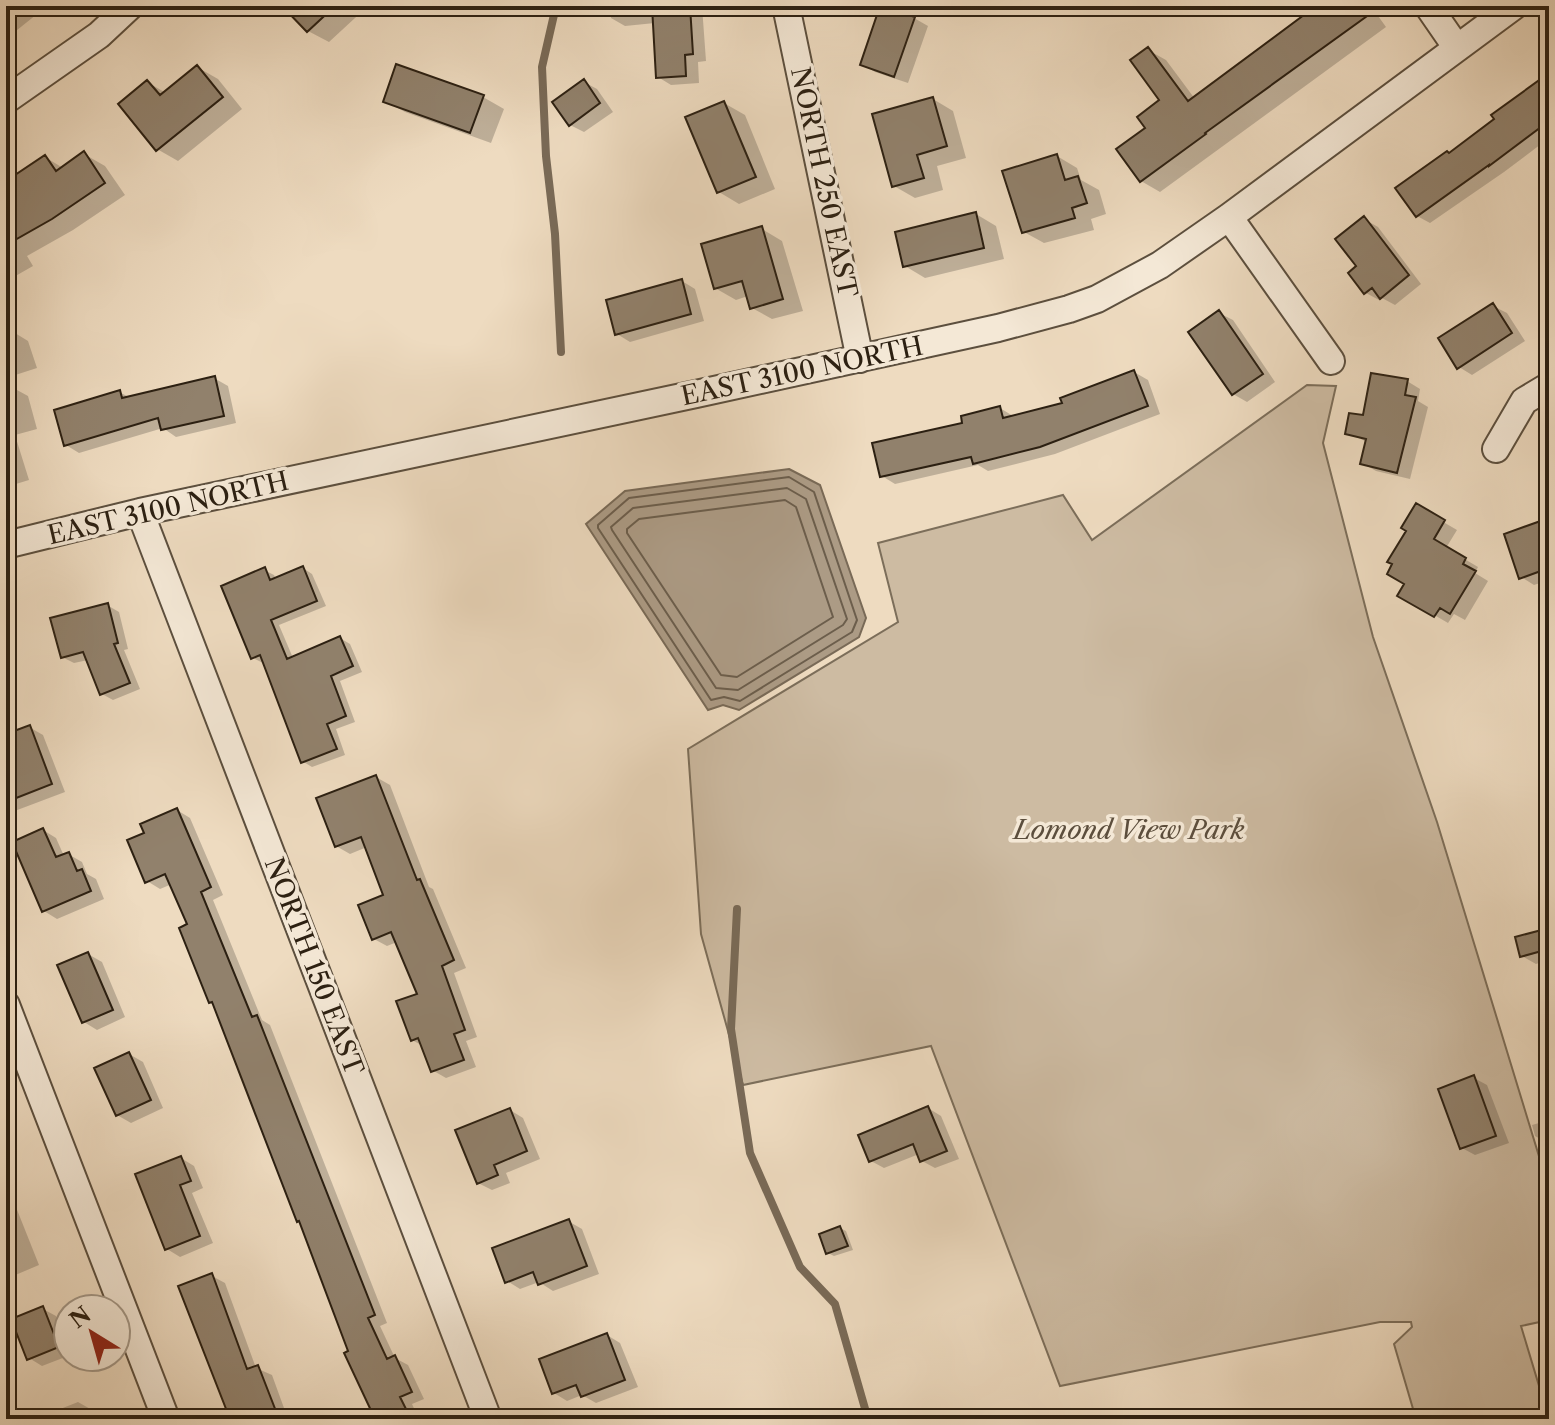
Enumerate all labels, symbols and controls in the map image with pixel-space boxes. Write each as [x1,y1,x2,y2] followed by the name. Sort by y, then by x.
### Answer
[784,64,864,301] street label: NORTH 250 EAST
[678,330,926,412] street label: EAST 3100 NORTH
[44,465,292,551] street label: EAST 3100 NORTH
[1011,814,1245,846] park label: Lomond View Park
[258,853,370,1080] street label: NORTH 150 EAST
[52,1293,132,1373] north arrow
[65,1301,96,1334] text: N

